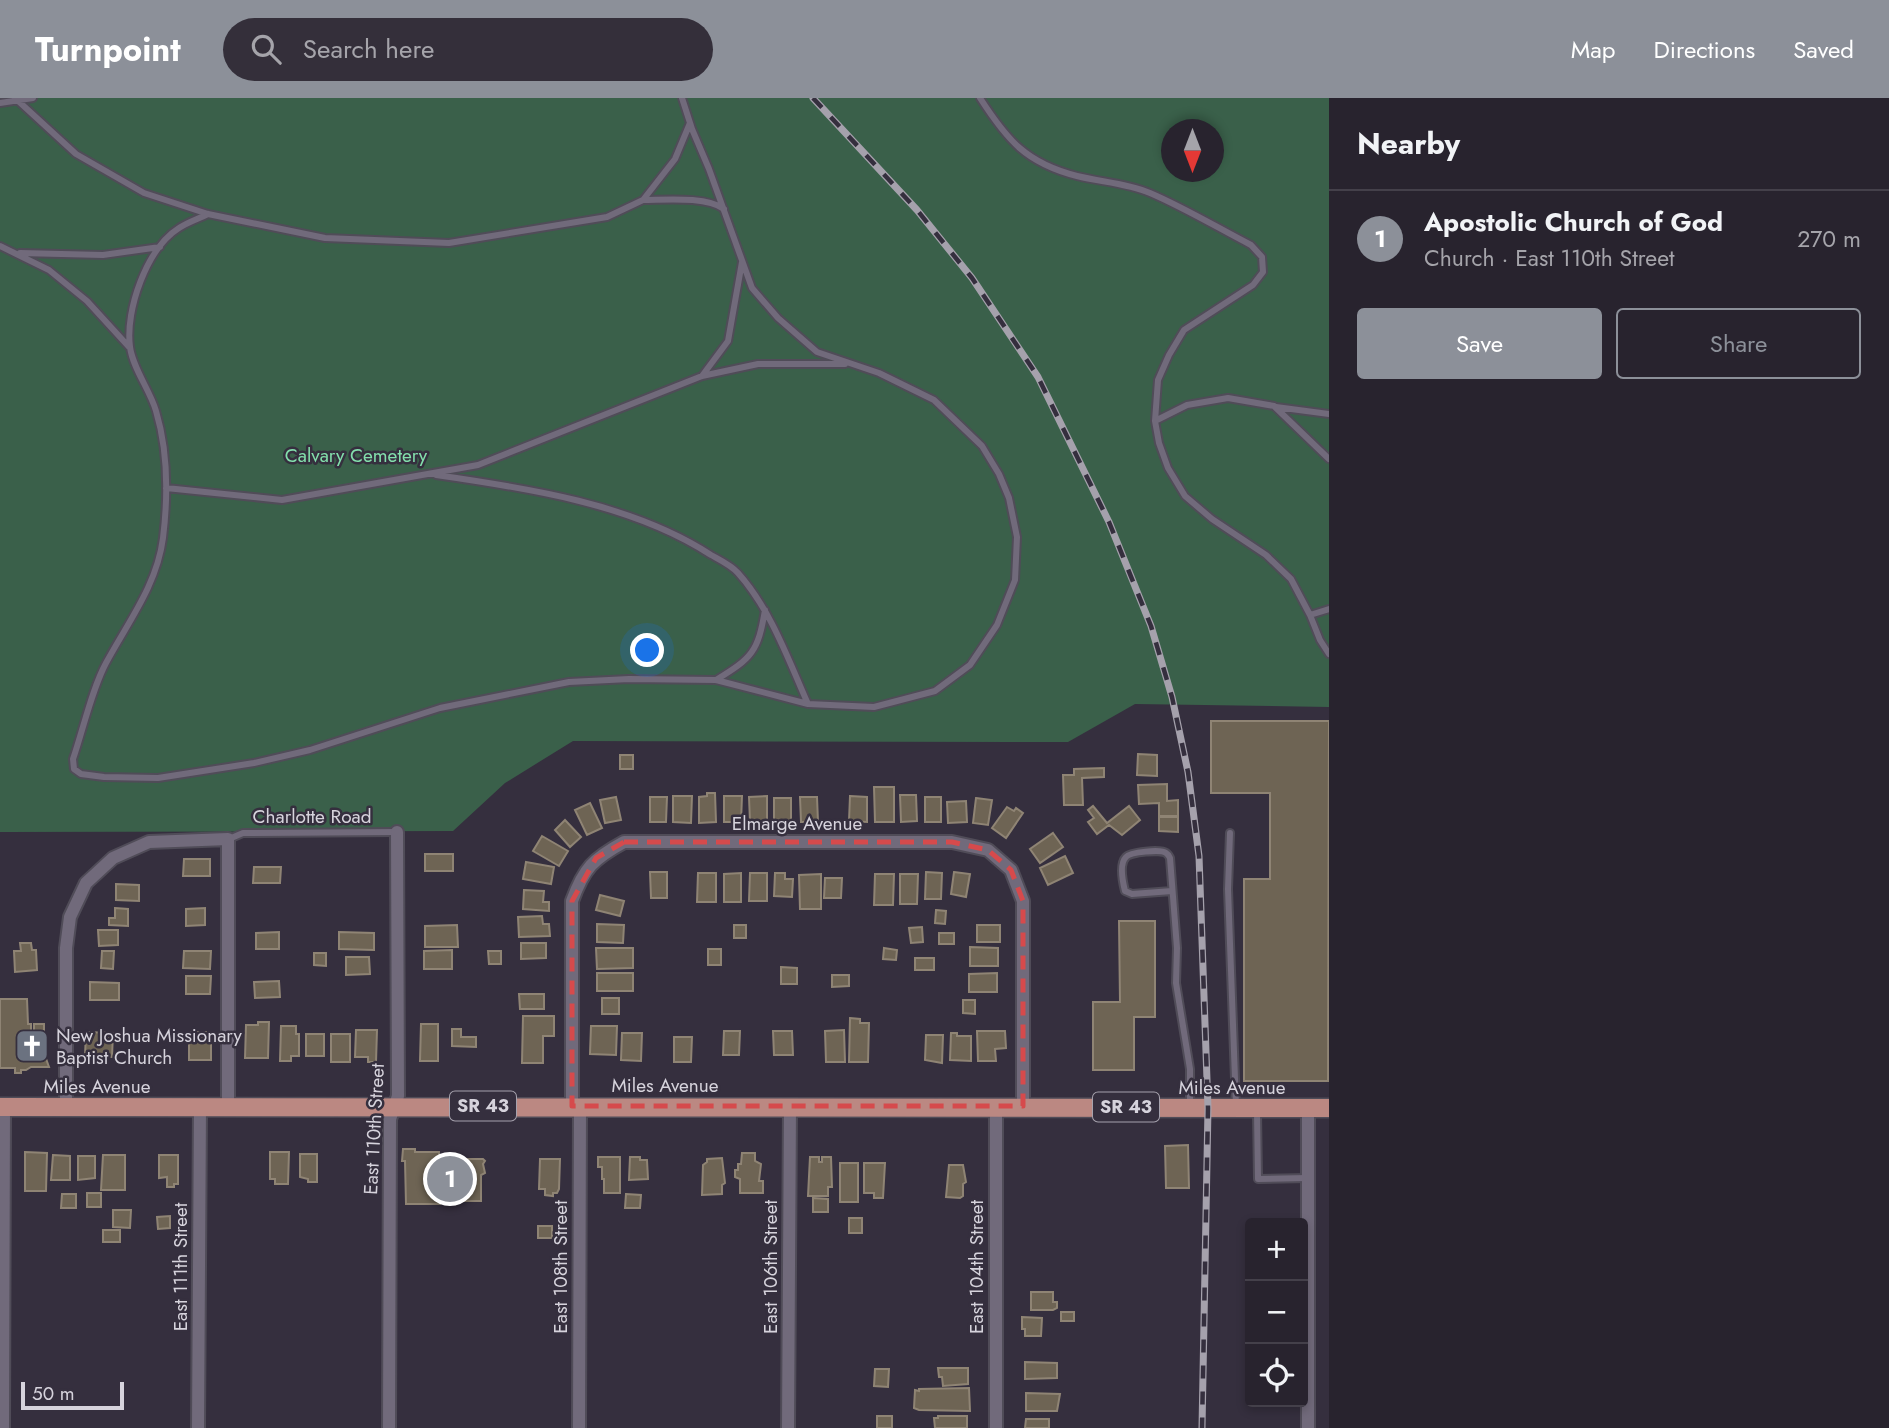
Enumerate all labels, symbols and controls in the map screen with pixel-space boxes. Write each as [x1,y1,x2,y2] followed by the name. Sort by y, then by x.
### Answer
[223,18,713,81] search box
[35,26,181,73] text: Turnpoint
[247,30,285,68] icon: search
[303,30,434,68] text: Search here
[1571,32,1616,67] text: Map
[1654,32,1755,67] text: Directions
[1793,32,1854,67] text: Saved
[1161,119,1224,182] north arrow
[1357,122,1460,165] text: Nearby
[1424,203,1723,241] text: Apostolic Church of God
[1374,222,1386,256] text: 1
[1797,222,1861,256] text: 270 m
[1424,241,1675,275] text: Church · East 110th Street
[1357,308,1602,379] button: Save
[1616,308,1861,379] button: Share
[285,442,428,469] park label: Calvary Cemetery
[630,633,664,667] your location
[253,803,371,830] street label: Charlotte Road
[732,810,862,837] street label: Elmarge Avenue
[56,1022,242,1071] place label: New Joshua Missionary Baptist Church
[13,1027,51,1065] church icon: New Joshua Missionary Baptist Church
[357,1062,391,1195] street label: East 110th Street
[611,1072,719,1099] street label: Miles Avenue
[43,1073,151,1100] street label: Miles Avenue
[1178,1074,1286,1101] street label: Miles Avenue
[450,1091,516,1121] road number: SR 43
[1093,1092,1159,1122] road number: SR 43
[427,1153,473,1205] pin: 1
[547,1200,574,1334] street label: East 108th Street
[757,1200,784,1334] street label: East 106th Street
[963,1200,990,1334] street label: East 104th Street
[167,1202,194,1331] street label: East 111th Street
[1245,1218,1308,1407] map controls
[1245,1218,1308,1281] button: +
[1245,1281,1308,1344] button: −
[1245,1344,1308,1407] button: locate
[21,1379,124,1411] scale bar
[32,1380,75,1407] text: 50 m

